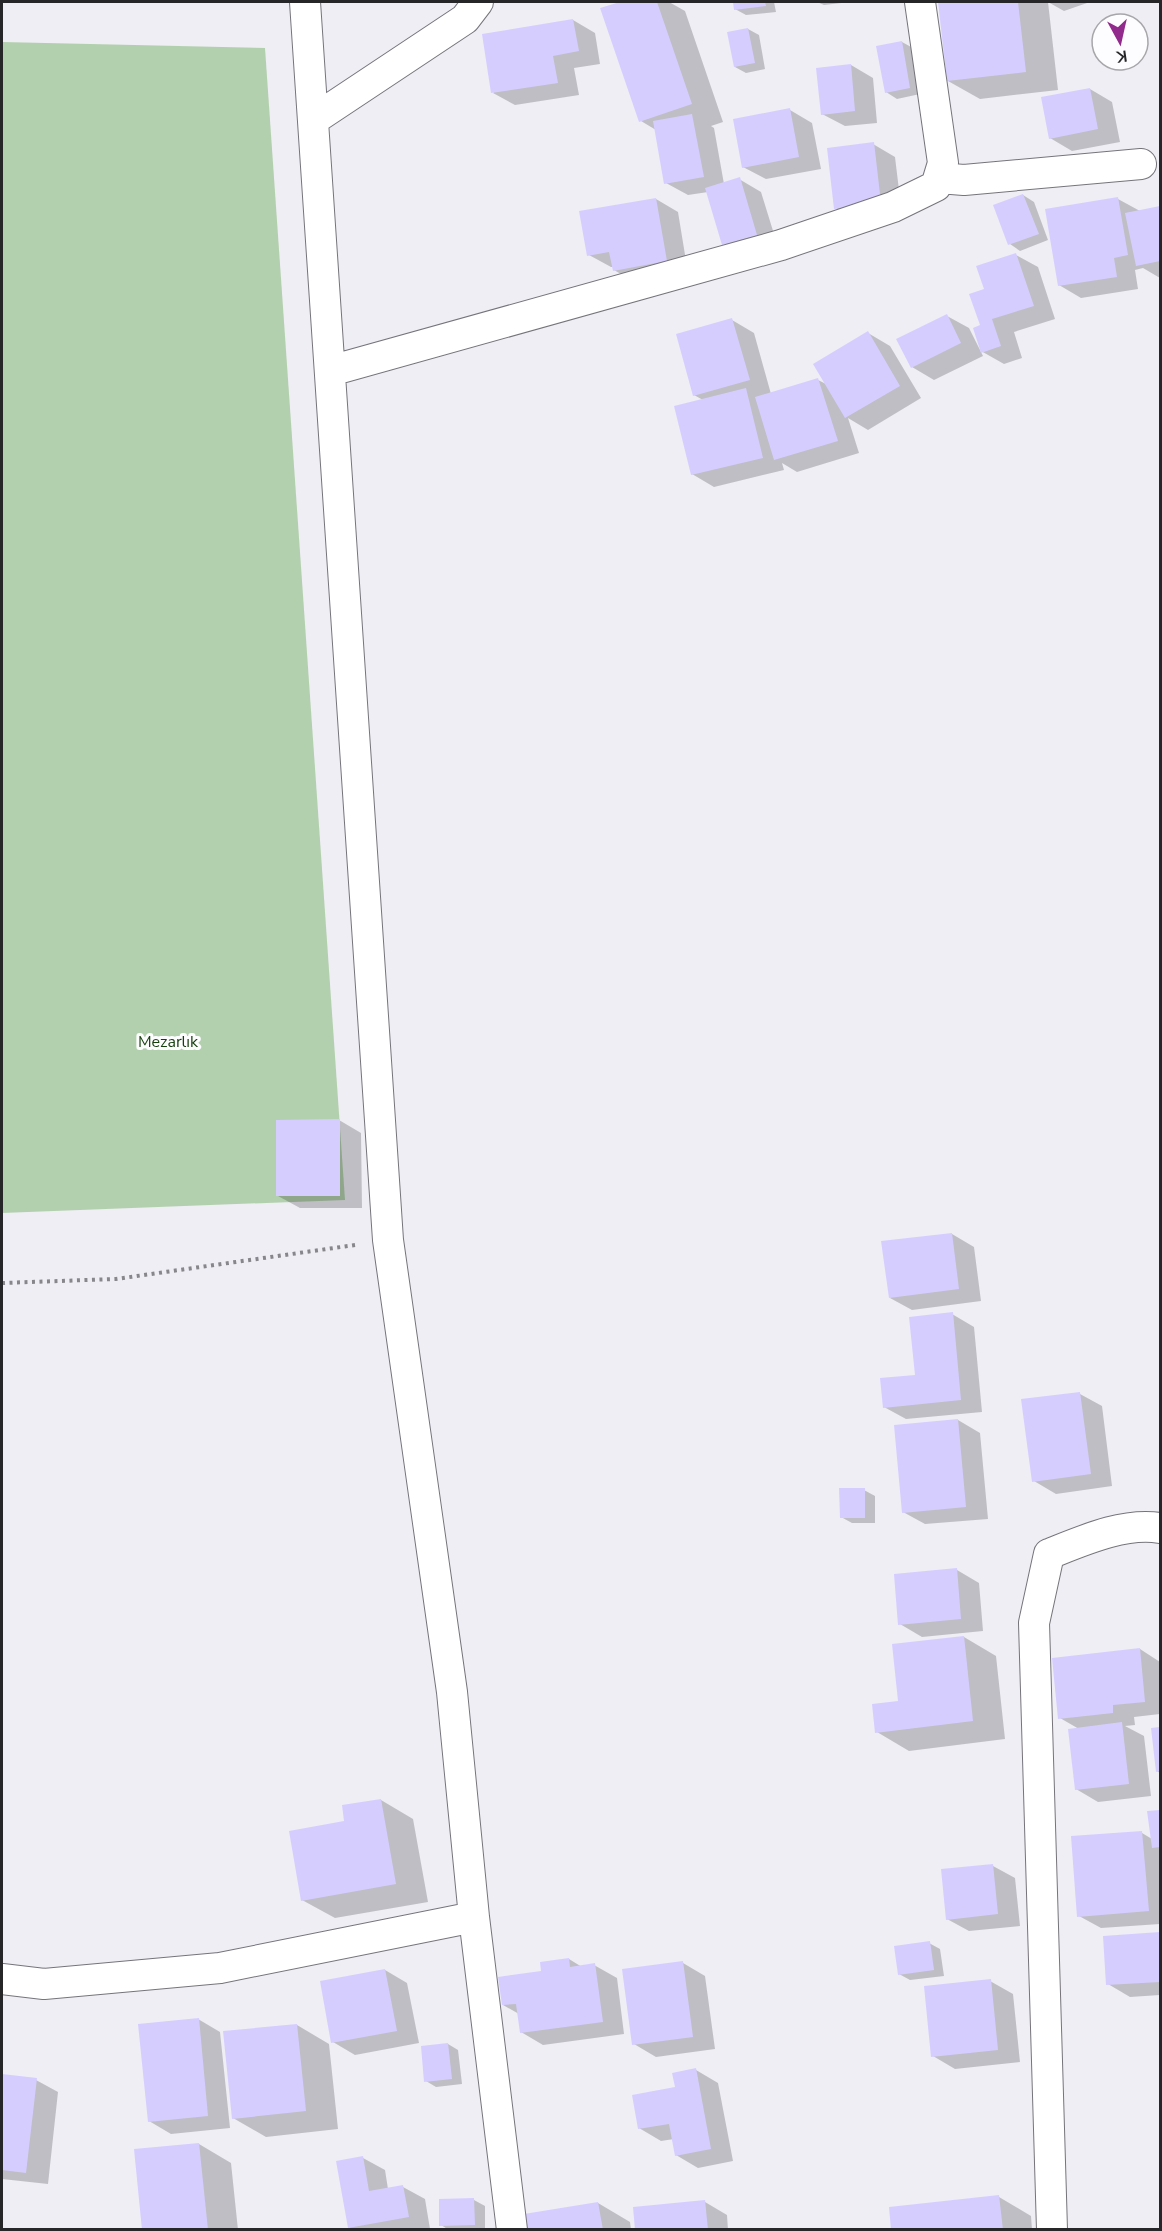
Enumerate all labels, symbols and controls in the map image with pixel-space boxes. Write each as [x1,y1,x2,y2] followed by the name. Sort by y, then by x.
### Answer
[1090,12,1150,72] north arrow
[1114,44,1129,68] text: K
[138,1031,199,1053] park label: Mezarlık

